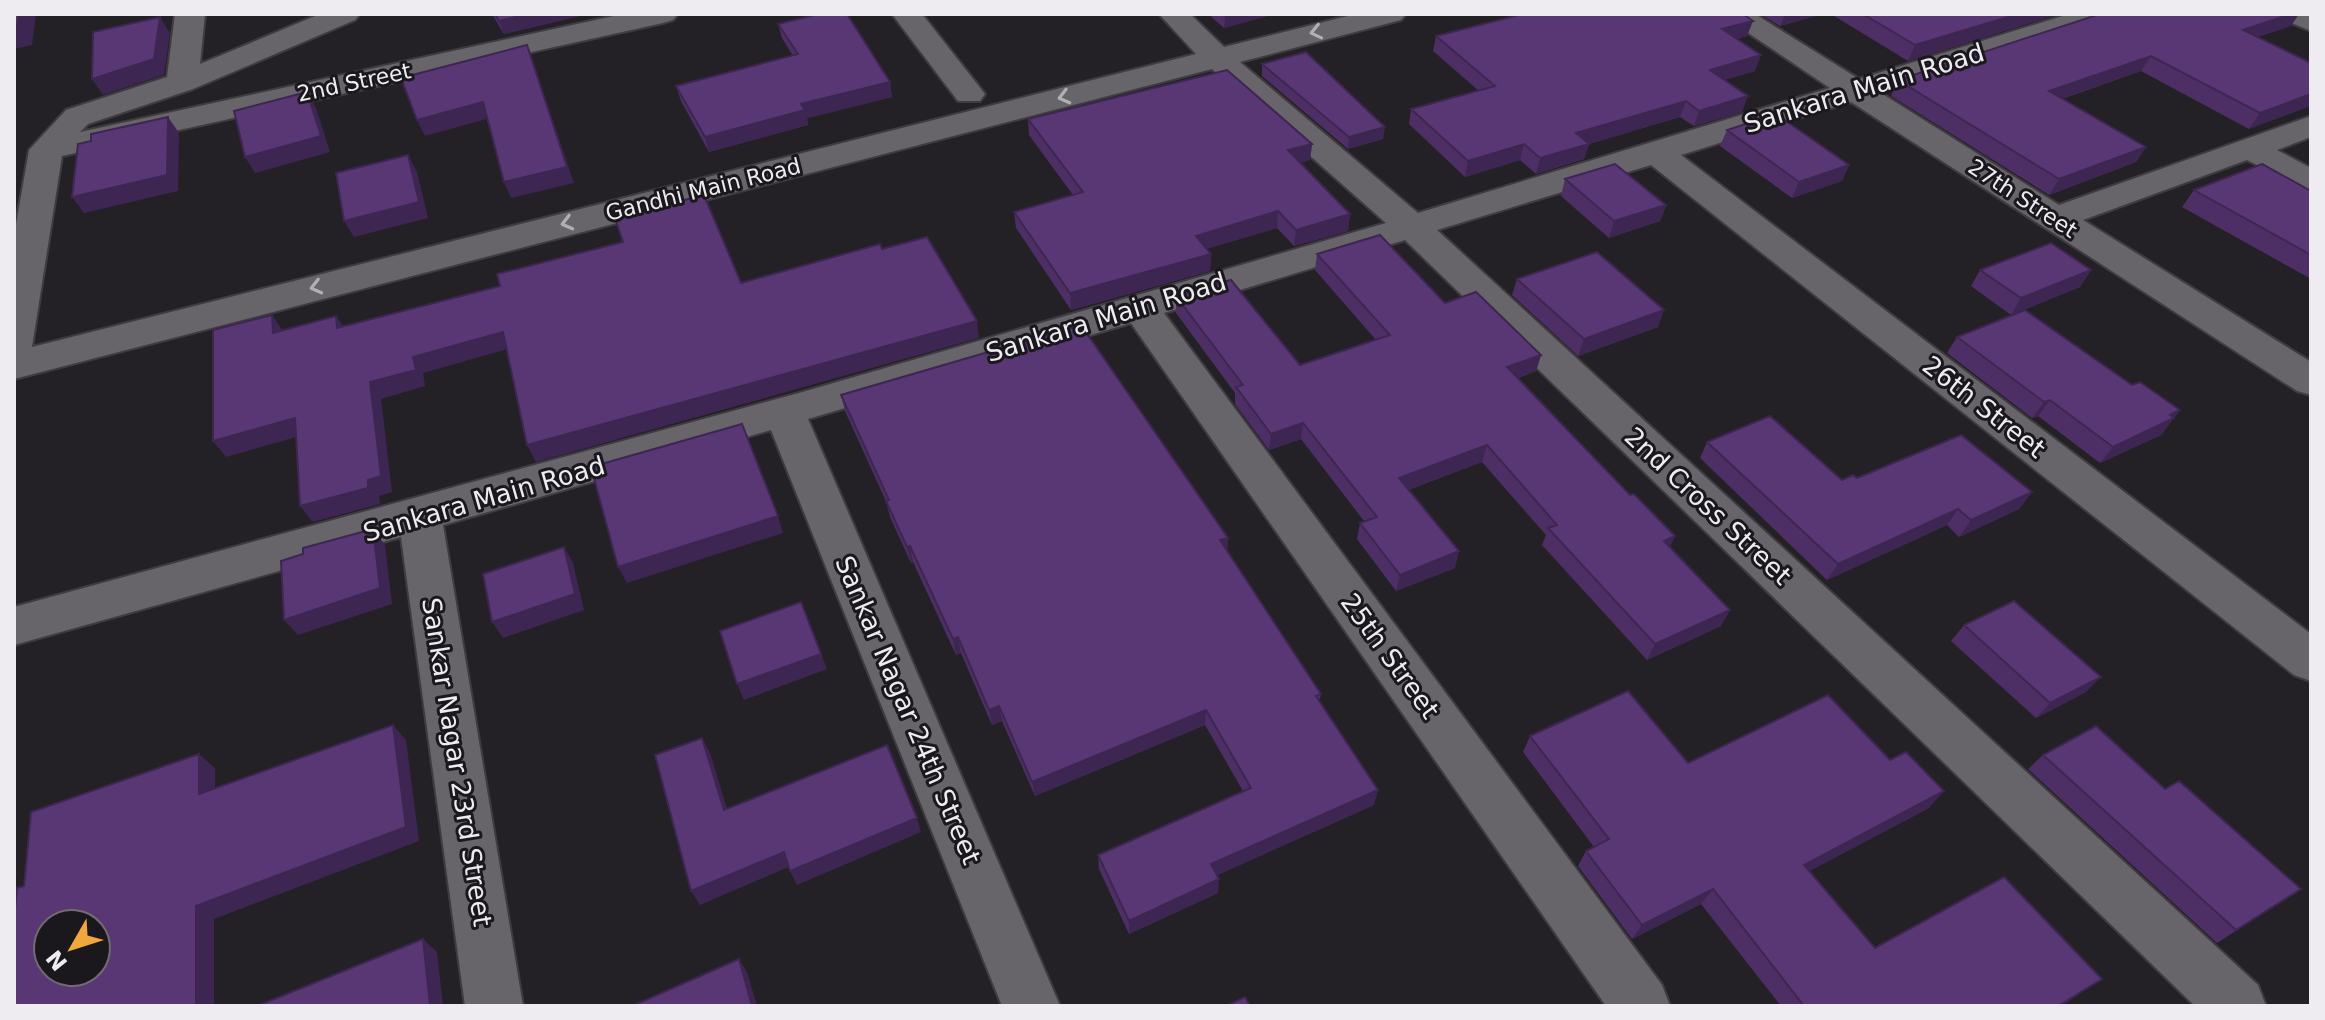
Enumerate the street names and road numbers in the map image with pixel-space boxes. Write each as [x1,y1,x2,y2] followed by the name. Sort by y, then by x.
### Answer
[1740,37,1988,139] street label: Sankara Main Road
[295,58,414,107] street label: 2nd Street
[603,153,803,226] street label: Gandhi Main Road
[1964,154,2082,243] street label: 27th Street
[982,266,1230,368] street label: Sankara Main Road
[1917,350,2051,464] street label: 26th Street
[1619,421,1797,591] street label: 2nd Cross Street
[360,450,608,548] street label: Sankara Main Road
[829,551,987,869] street label: Sankar Nagar 24th Street
[1335,588,1445,724] street label: 25th Street
[416,596,498,928] street label: Sankar Nagar 23rd Street

